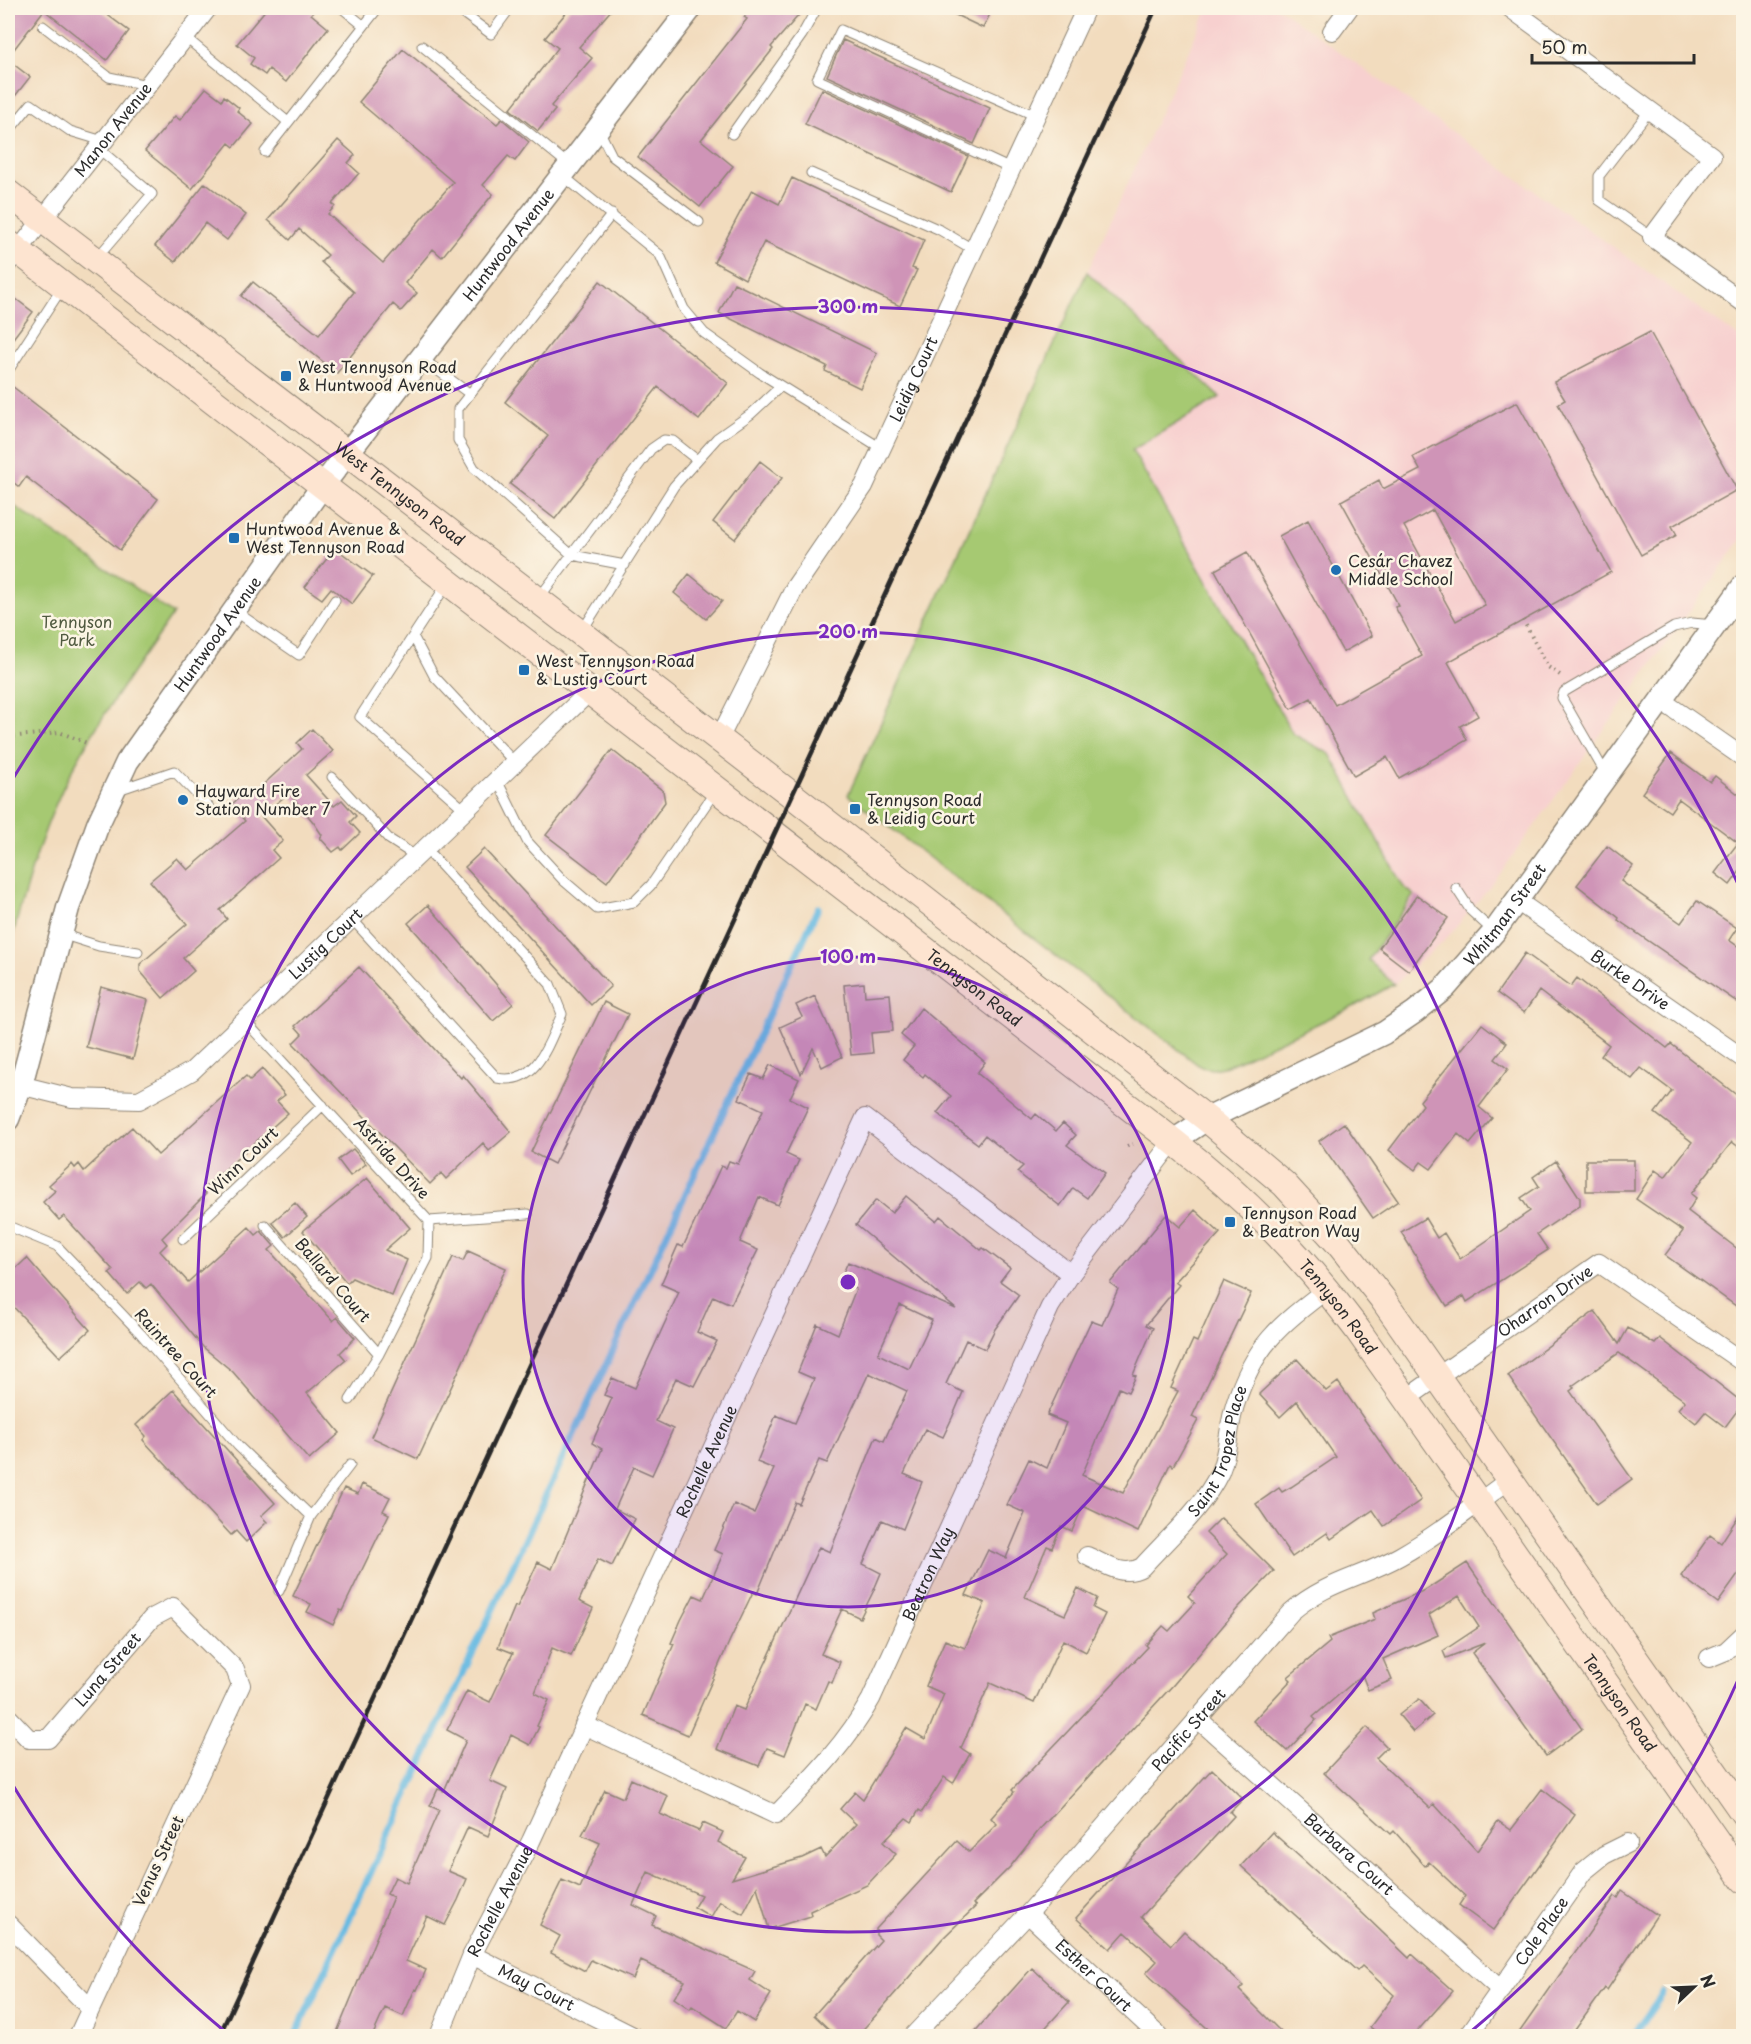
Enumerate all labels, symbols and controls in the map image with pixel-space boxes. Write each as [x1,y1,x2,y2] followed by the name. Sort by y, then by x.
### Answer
[1532,27,1694,65] scale bar
[1541,33,1588,60] text: 50 m
[67,77,157,181] street label: Manon Avenue
[456,182,559,306] street label: Huntwood Avenue
[818,292,878,319] text: 300 m
[882,332,943,425] street label: Leidig Court
[298,354,457,396] place label: West Tennyson Road & Huntwood Avenue
[279,369,293,383] marker: West Tennyson Road & Huntwood Avenue
[330,435,471,551] street label: West Tennyson Road
[246,516,405,558] place label: Huntwood Avenue & West Tennyson Road
[227,531,241,545] marker: Huntwood Avenue & West Tennyson Road
[1348,548,1453,590] place label: Cesár Chavez Middle School
[1329,563,1343,577] marker: Cesár Chavez Middle School
[167,570,266,696] street label: Huntwood Avenue
[42,609,112,651] park label: Tennyson Park
[818,617,878,644] text: 200 m
[536,648,695,690] place label: West Tennyson Road & Lustig Court
[517,663,531,677] marker: West Tennyson Road & Lustig Court
[195,778,331,820] place label: Hayward Fire Station Number 7
[867,787,982,829] place label: Tennyson Road & Leidig Court
[176,793,190,807] marker: Hayward Fire Station Number 7
[848,802,862,816] marker: Tennyson Road & Leidig Court
[1457,857,1551,970] street label: Whitman Street
[282,901,368,984] street label: Lustig Court
[820,942,876,969] text: 100 m
[922,942,1028,1032] street label: Tennyson Road
[1586,943,1675,1015] street label: Burke Drive
[349,1111,436,1204] street label: Astrida Drive
[202,1120,283,1200] street label: Winn Court
[1242,1200,1360,1242] place label: Tennyson Road & Beatron Way
[1223,1215,1237,1229] marker: Tennyson Road & Beatron Way
[290,1232,378,1327] street label: Ballard Court
[1294,1253,1384,1359] street label: Tennyson Road
[1492,1258,1597,1342] street label: Oharron Drive
[838,1272,858,1292] centre of rings
[130,1302,224,1403] street label: Raintree Court
[1181,1381,1252,1521] street label: Saint Tropez Place
[669,1400,742,1521] street label: Rochelle Avenue
[895,1522,959,1624] street label: Beatron Way
[68,1626,146,1711] street label: Luna Street
[1578,1649,1663,1757] street label: Tennyson Road
[1145,1682,1231,1776] street label: Pacific Street
[1299,1806,1400,1900] street label: Barbara Court
[125,1811,189,1910] street label: Venus Street
[460,1841,538,1960] street label: Rochelle Avenue
[1508,1891,1573,1970] street label: Cole Place
[1051,1933,1139,2017] street label: Esther Court
[494,1957,580,2016] street label: May Court
[1664,1957,1724,2017] north arrow
[1695,1970,1722,1991] text: N

